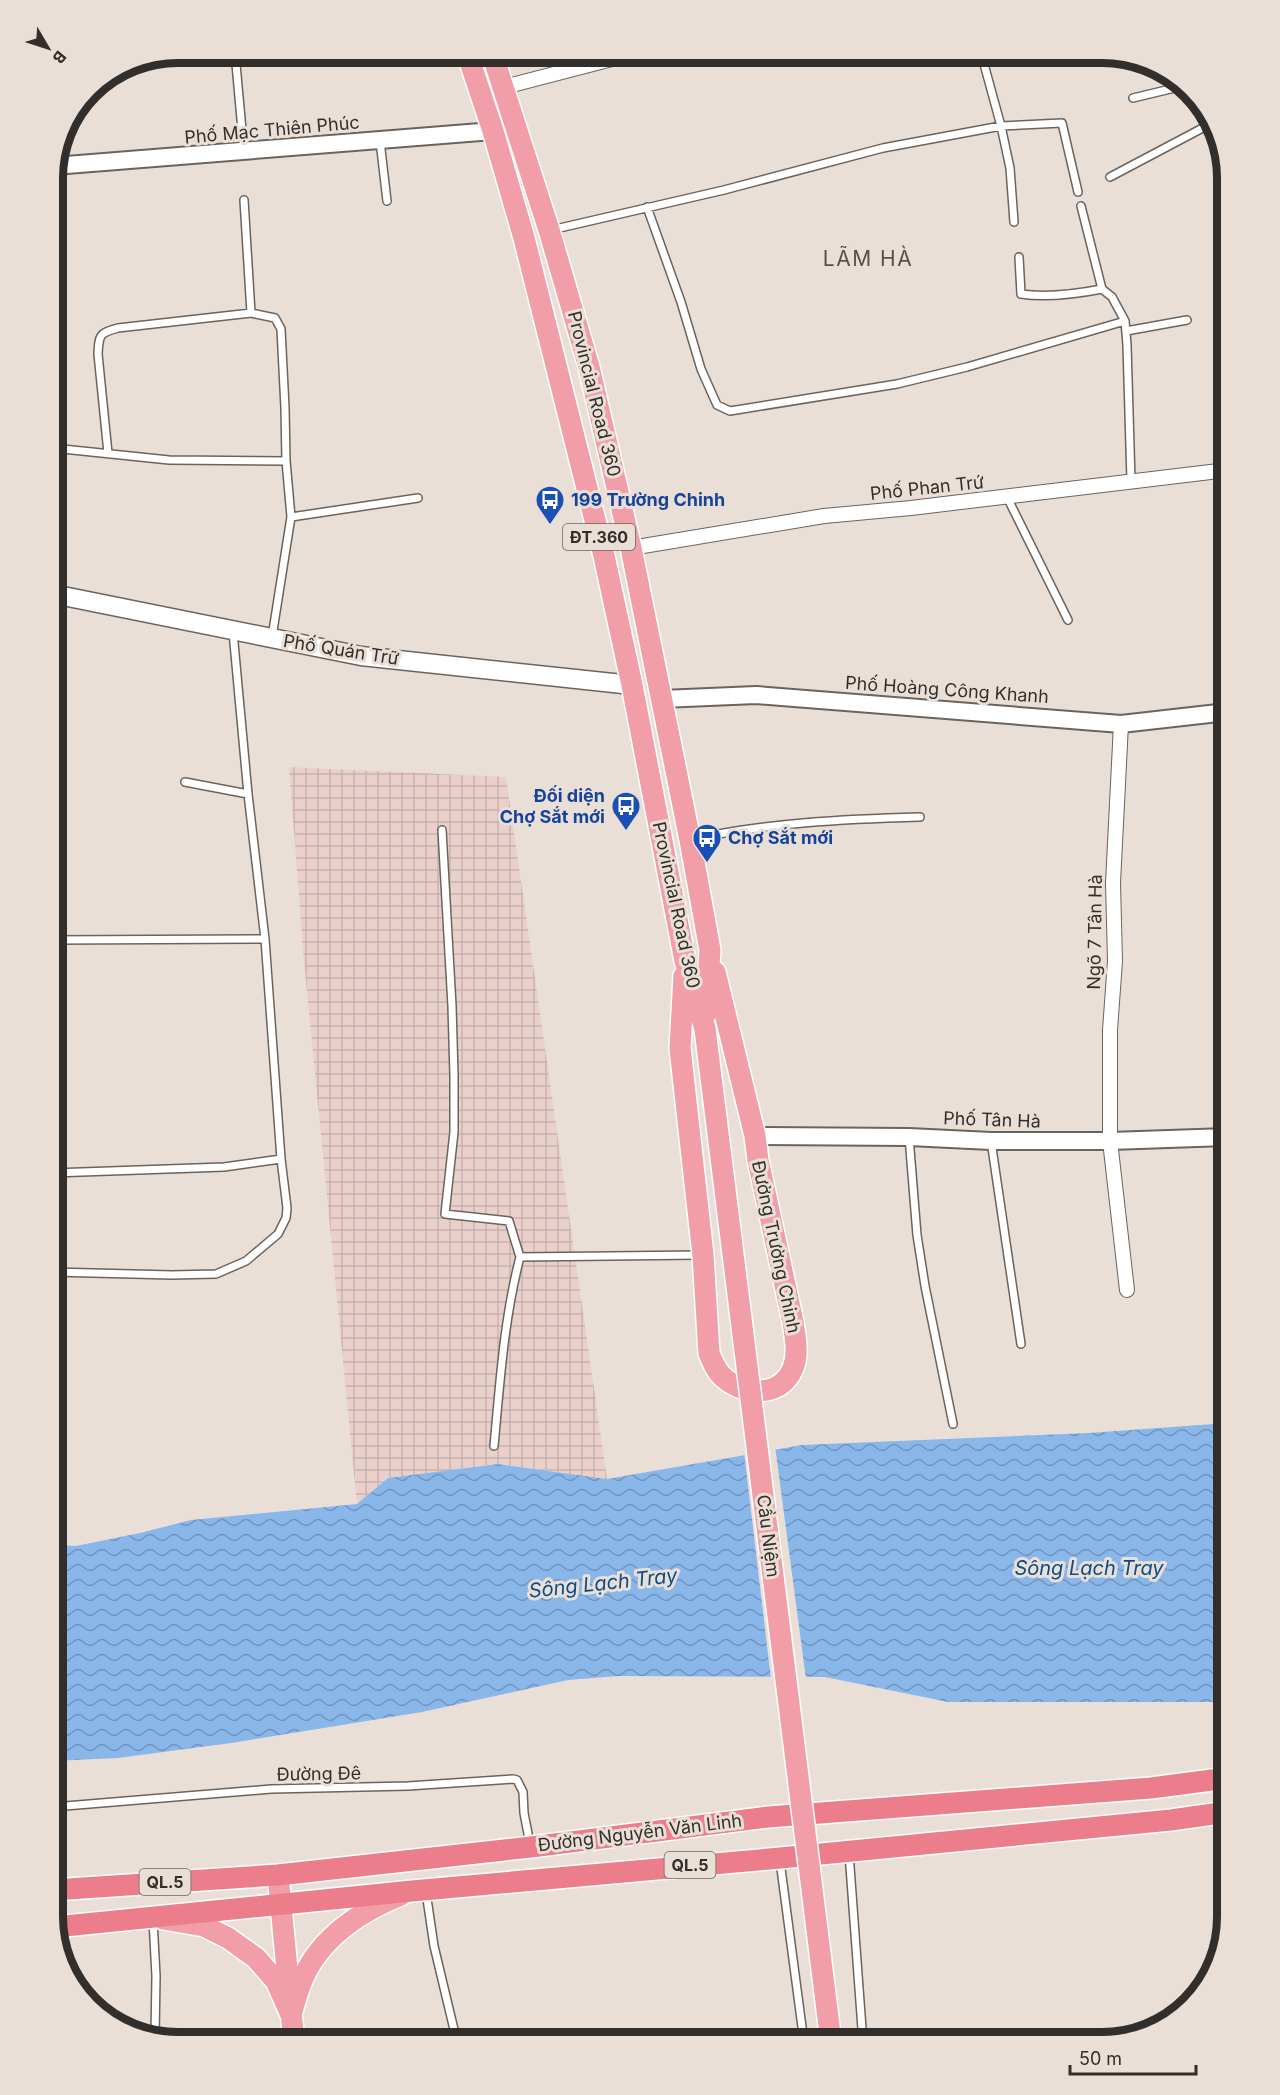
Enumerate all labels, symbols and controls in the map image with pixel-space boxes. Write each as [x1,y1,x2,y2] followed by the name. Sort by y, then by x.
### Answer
[18,18,78,78] north arrow
[49,47,71,68] text: B
[184,111,360,148] street label: Phố Mạc Thiên Phúc
[823,245,913,271] district label: LÃM HÀ
[564,309,625,479] street label: Provincial Road 360
[869,471,985,504] street label: Phố Phan Trứ
[534,484,566,526] bus stop icon: 199 Trường Chinh
[571,489,725,510] place label: 199 Trường Chinh
[563,524,635,550] road number: ĐT.360
[282,630,400,669] street label: Phố Quán Trữ
[845,672,1050,707] street label: Phố Hoàng Công Khanh
[500,785,605,827] place label: Đối diện Chợ Sắt mới
[610,790,642,832] bus stop icon: Đối diện Chợ Sắt mới
[649,820,704,990] street label: Provincial Road 360
[691,822,723,864] bus stop icon: Chợ Sắt mới
[728,827,833,848] place label: Chợ Sắt mới
[1083,874,1106,990] street label: Ngõ 7 Tân Hà
[943,1107,1041,1132] street label: Phố Tân Hà
[748,1159,805,1335] street label: Đường Trường Chinh
[753,1493,784,1578] street label: Cầu Niệm
[1014,1556,1164,1580] water label: Sông Lạch Tray
[528,1563,679,1603] water label: Sông Lạch Tray
[277,1762,361,1785] street label: Đường Đê
[537,1810,743,1855] street label: Đường Nguyễn Văn Linh
[664,1852,716,1878] road number: QL.5
[140,1869,190,1895] road number: QL.5
[1070,2038,1196,2076] scale bar
[1079,2048,1122,2069] text: 50 m

